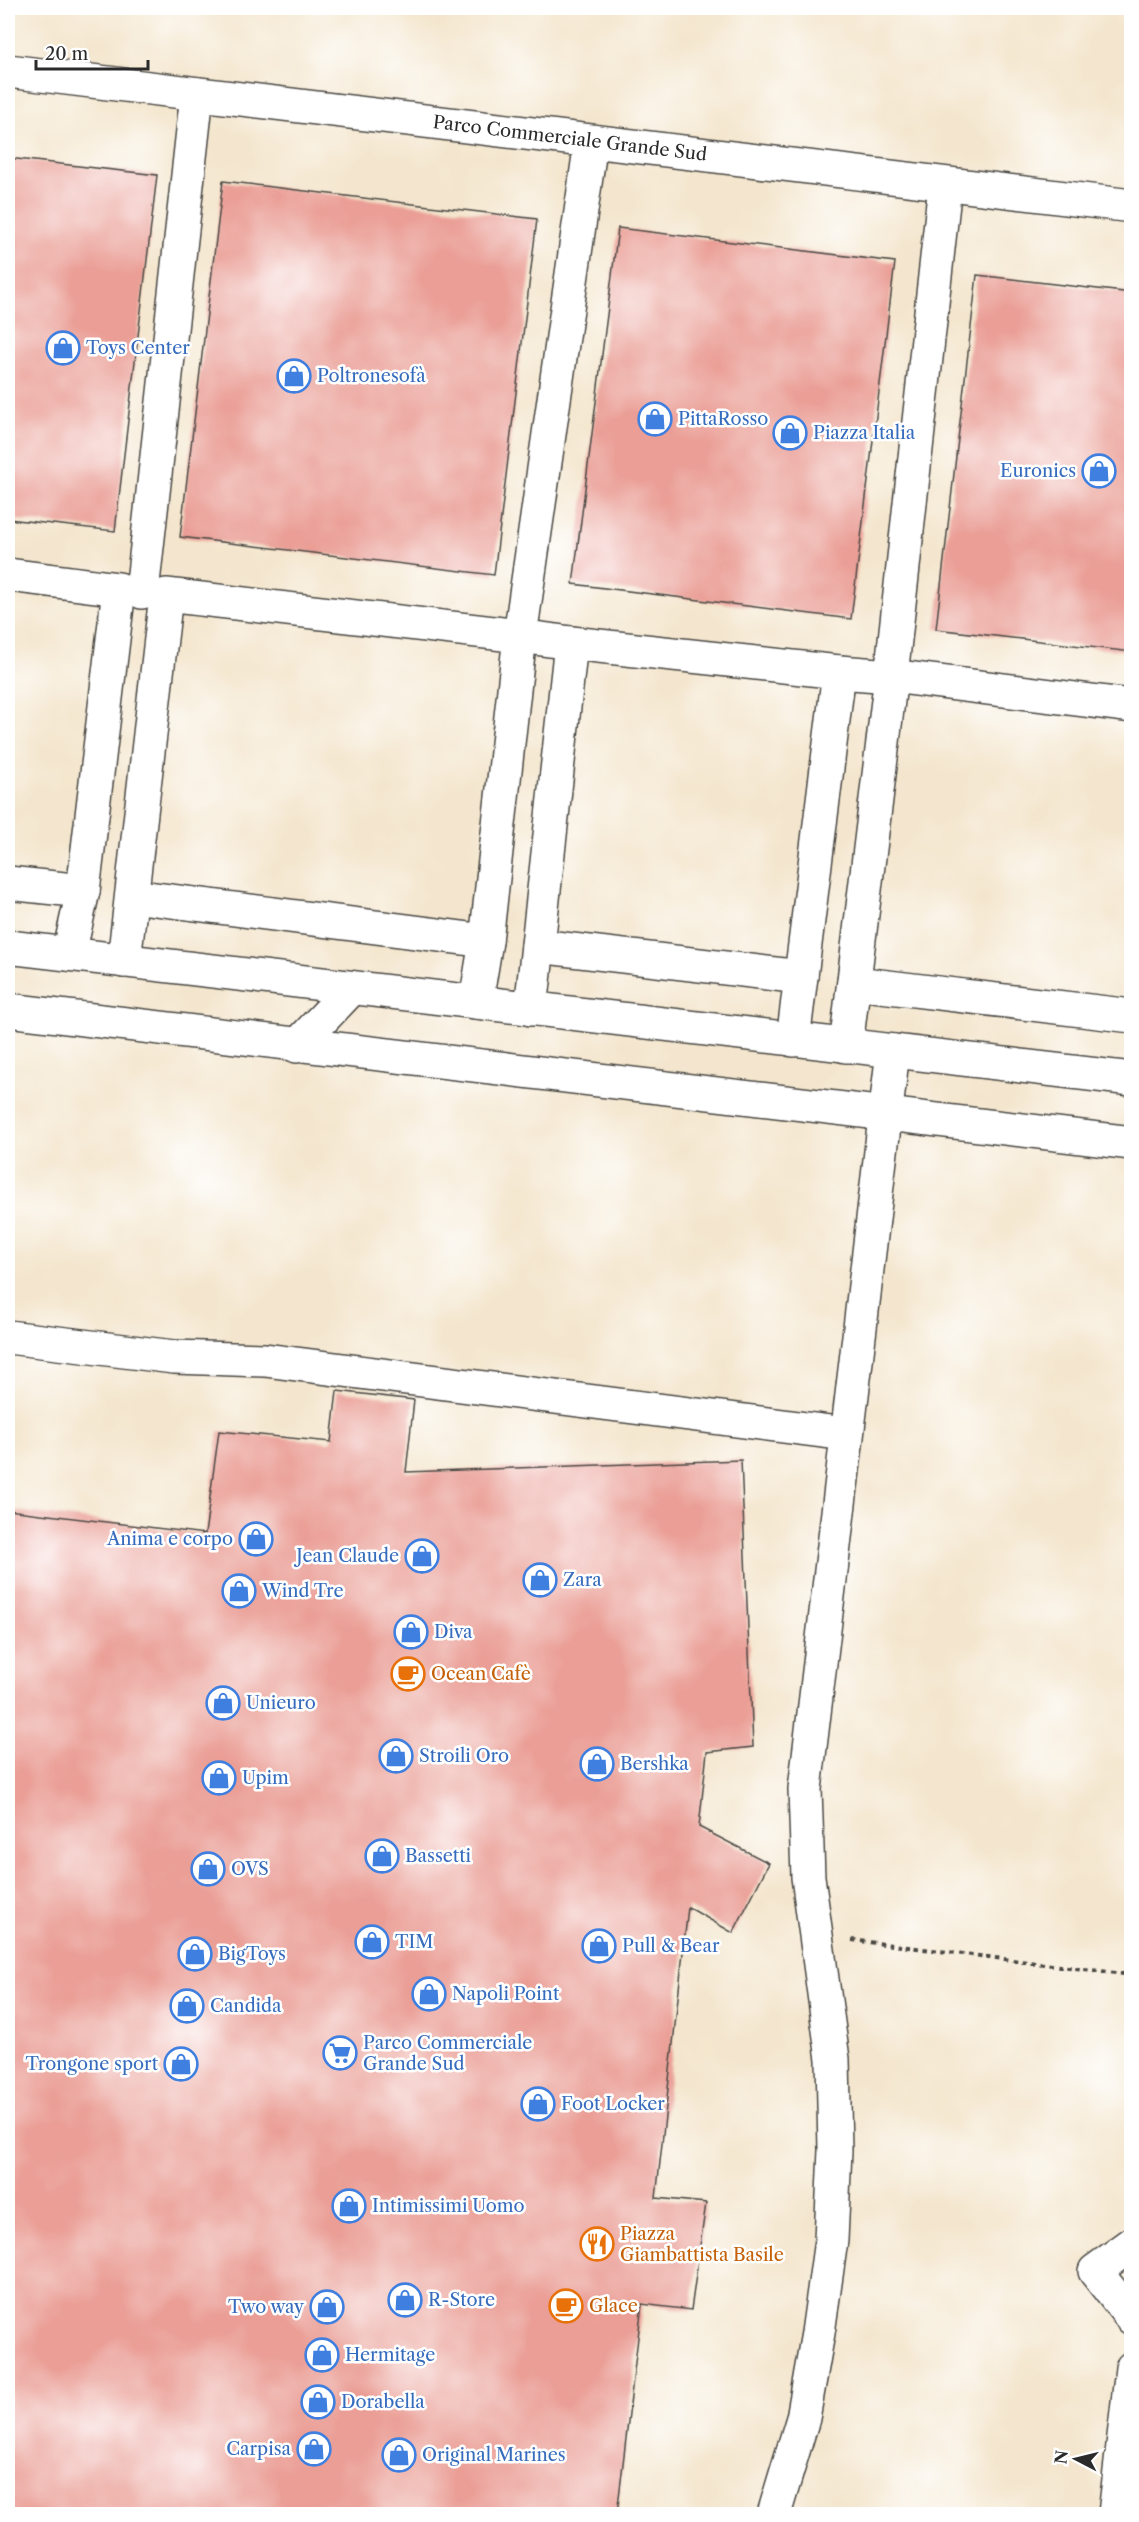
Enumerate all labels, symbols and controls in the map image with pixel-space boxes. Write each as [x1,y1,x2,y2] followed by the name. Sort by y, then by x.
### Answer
[36,33,148,71] scale bar
[45,43,89,65] text: 20 m
[432,111,708,166] street label: Parco Commerciale Grande Sud
[45,330,81,366] shop icon: Toys Center
[86,337,190,359] place label: Toys Center
[276,358,312,394] shop icon: Poltronesofà
[317,365,426,387] place label: Poltronesofà
[637,401,673,437] shop icon: PittaRosso
[678,408,768,430] place label: PittaRosso
[772,415,808,451] shop icon: Piazza Italia
[813,422,916,444] place label: Piazza Italia
[1081,453,1117,489] shop icon: Euronics
[1000,460,1076,482] place label: Euronics
[238,1521,274,1557] shop icon: Anima e corpo
[106,1528,233,1550] place label: Anima e corpo
[404,1538,440,1574] shop icon: Jean Claude
[293,1545,399,1567] place label: Jean Claude
[522,1562,558,1598] shop icon: Zara
[563,1569,602,1591] place label: Zara
[221,1573,257,1609] shop icon: Wind Tre
[261,1580,344,1602] place label: Wind Tre
[393,1614,429,1650] shop icon: Diva
[434,1621,473,1643] place label: Diva
[390,1656,426,1692] cafe icon: Ocean Cafè
[431,1663,531,1685] place label: Ocean Cafè
[205,1685,241,1721] shop icon: Unieuro
[246,1692,316,1714] place label: Unieuro
[378,1738,414,1774] shop icon: Stroili Oro
[419,1745,509,1767] place label: Stroili Oro
[579,1746,615,1782] shop icon: Bershka
[620,1753,689,1775] place label: Bershka
[201,1760,237,1796] shop icon: Upim
[242,1767,289,1789] place label: Upim
[364,1838,400,1874] shop icon: Bassetti
[405,1845,472,1867] place label: Bassetti
[190,1851,226,1887] shop icon: OVS
[231,1858,269,1880] place label: OVS
[354,1924,390,1960] shop icon: TIM
[581,1928,617,1964] shop icon: Pull & Bear
[395,1931,433,1953] place label: TIM
[622,1935,720,1957] place label: Pull & Bear
[177,1936,213,1972] shop icon: BigToys
[218,1943,286,1965] place label: BigToys
[411,1976,447,2012] shop icon: Napoli Point
[452,1983,560,2005] place label: Napoli Point
[169,1988,205,2024] shop icon: Candida
[210,1995,282,2017] place label: Candida
[363,2032,532,2075] place label: Parco Commerciale Grande Sud
[322,2035,358,2071] supermarket icon: Parco Commerciale Grande Sud
[163,2046,199,2082] shop icon: Trongone sport
[25,2053,159,2075] place label: Trongone sport
[520,2086,556,2122] shop icon: Foot Locker
[561,2093,665,2115] place label: Foot Locker
[331,2188,367,2224] shop icon: Intimissimi Uomo
[372,2195,525,2217] place label: Intimissimi Uomo
[620,2223,784,2266] place label: Piazza Giambattista Basile
[579,2226,615,2262] restaurant icon: Piazza Giambattista Basile
[387,2282,423,2318] shop icon: R-Store
[548,2288,584,2324] cafe icon: Glace
[309,2289,345,2325] shop icon: Two way
[428,2289,495,2311] place label: R-Store
[589,2295,638,2317] place label: Glace
[228,2296,305,2318] place label: Two way
[304,2337,340,2373] shop icon: Hermitage
[345,2344,435,2366] place label: Hermitage
[300,2384,336,2420] shop icon: Dorabella
[341,2391,425,2413] place label: Dorabella
[1046,2429,1106,2489] north arrow
[296,2431,332,2467] shop icon: Carpisa
[381,2437,417,2473] shop icon: Original Marines
[226,2438,291,2460] place label: Carpisa
[422,2444,566,2466] place label: Original Marines
[1050,2449,1072,2465] text: N

